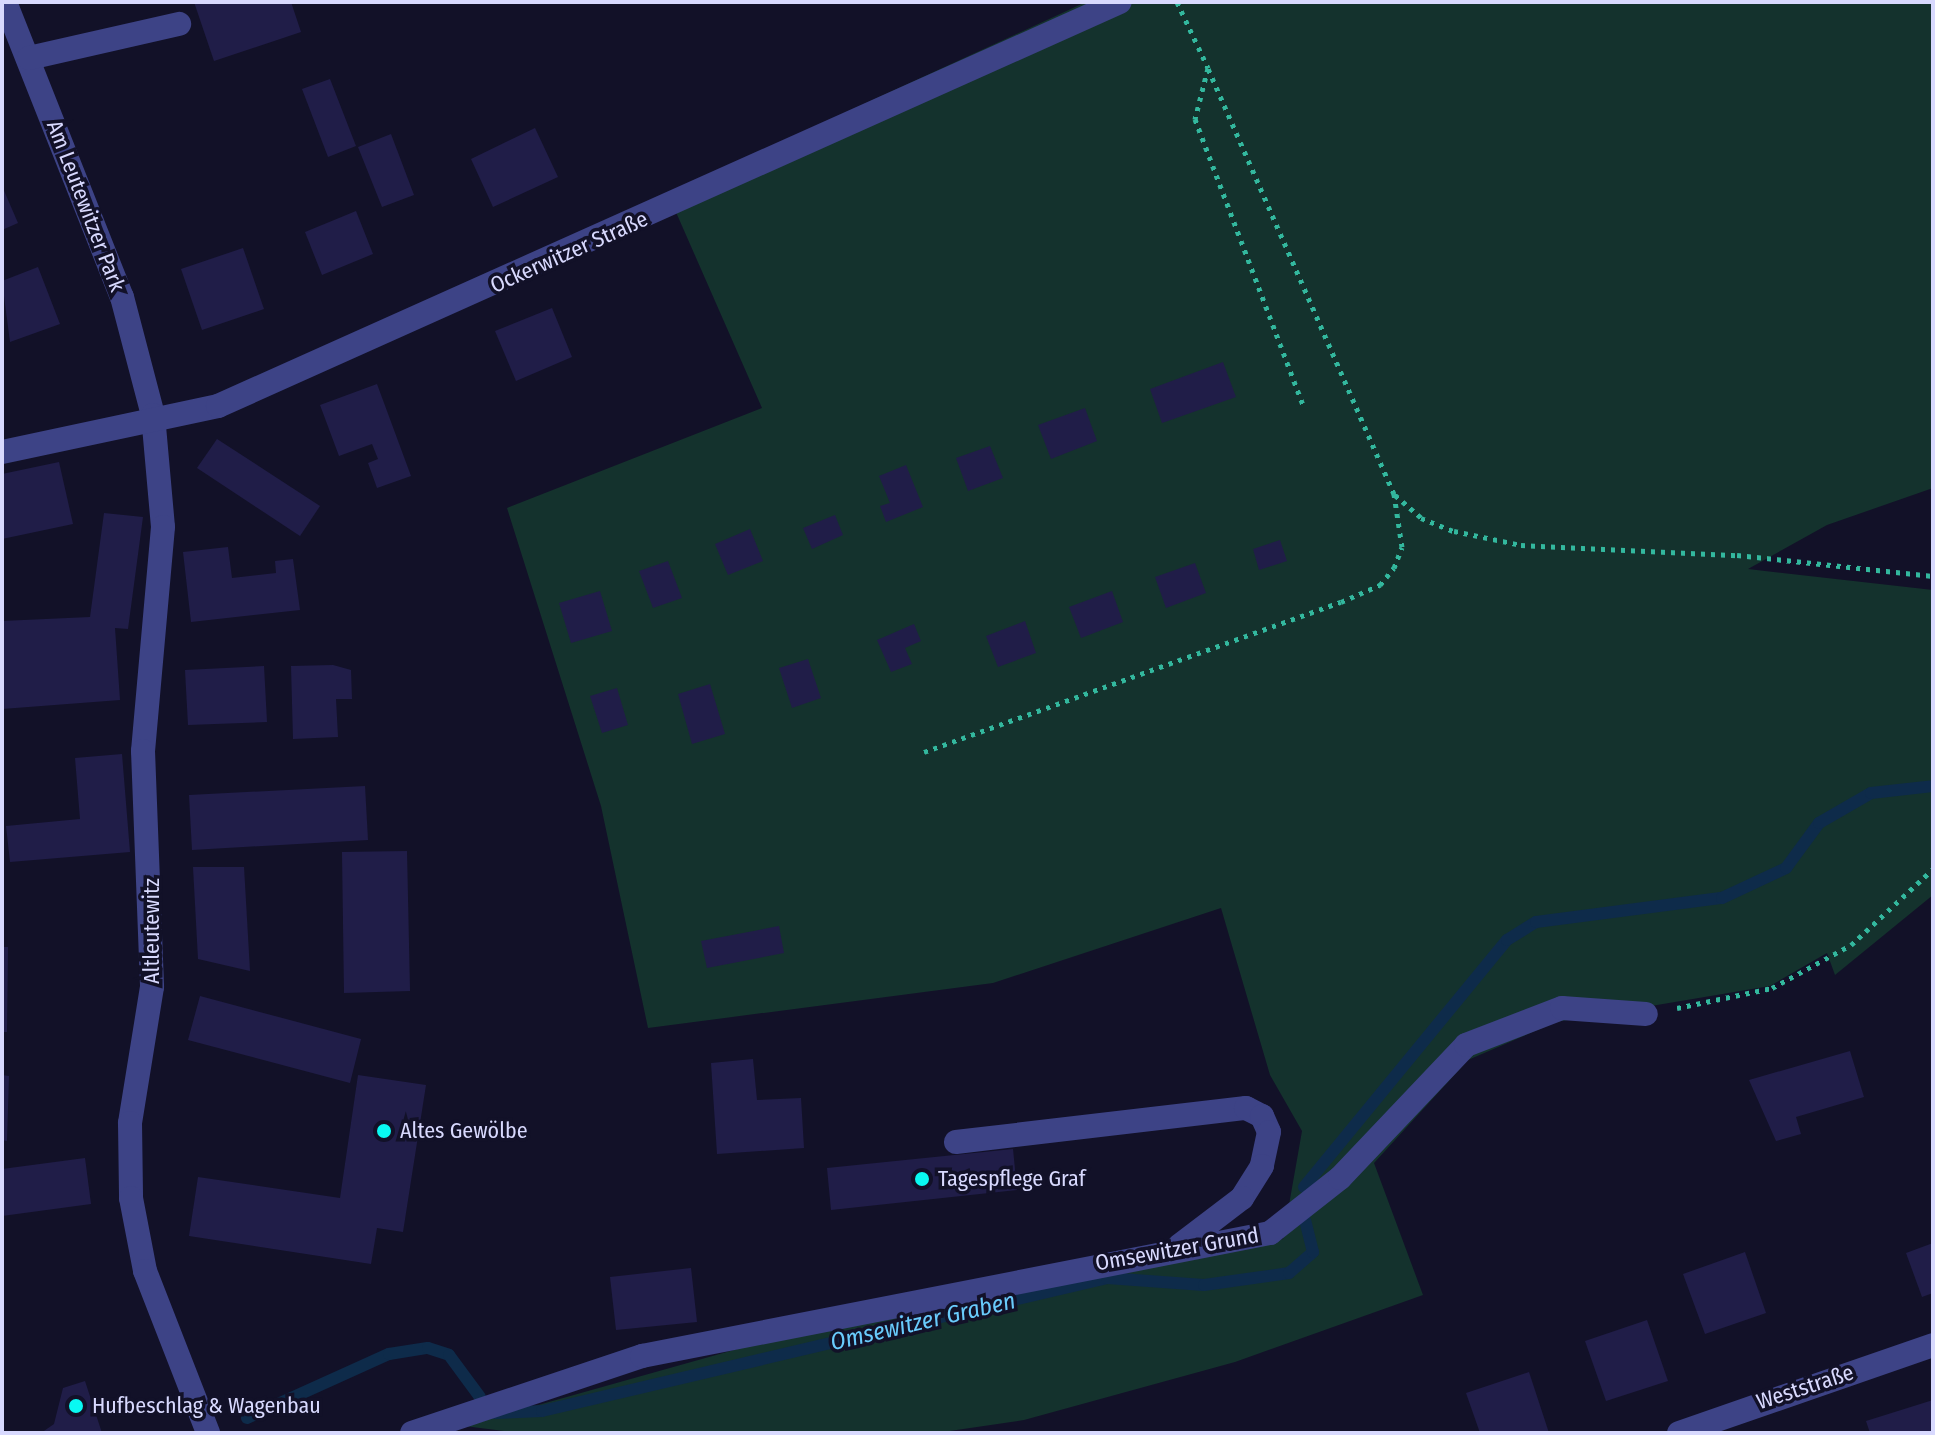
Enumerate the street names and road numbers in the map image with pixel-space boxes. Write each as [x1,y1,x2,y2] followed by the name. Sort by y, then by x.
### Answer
[41,117,131,295] street label: Am Leutewitzer Park
[486,205,652,299] street label: Ockerwitzer Straße
[139,878,165,984] street label: Altleutewitz
[1093,1222,1261,1276] street label: Omsewitzer Grund
[1753,1359,1857,1415] street label: Weststraße

